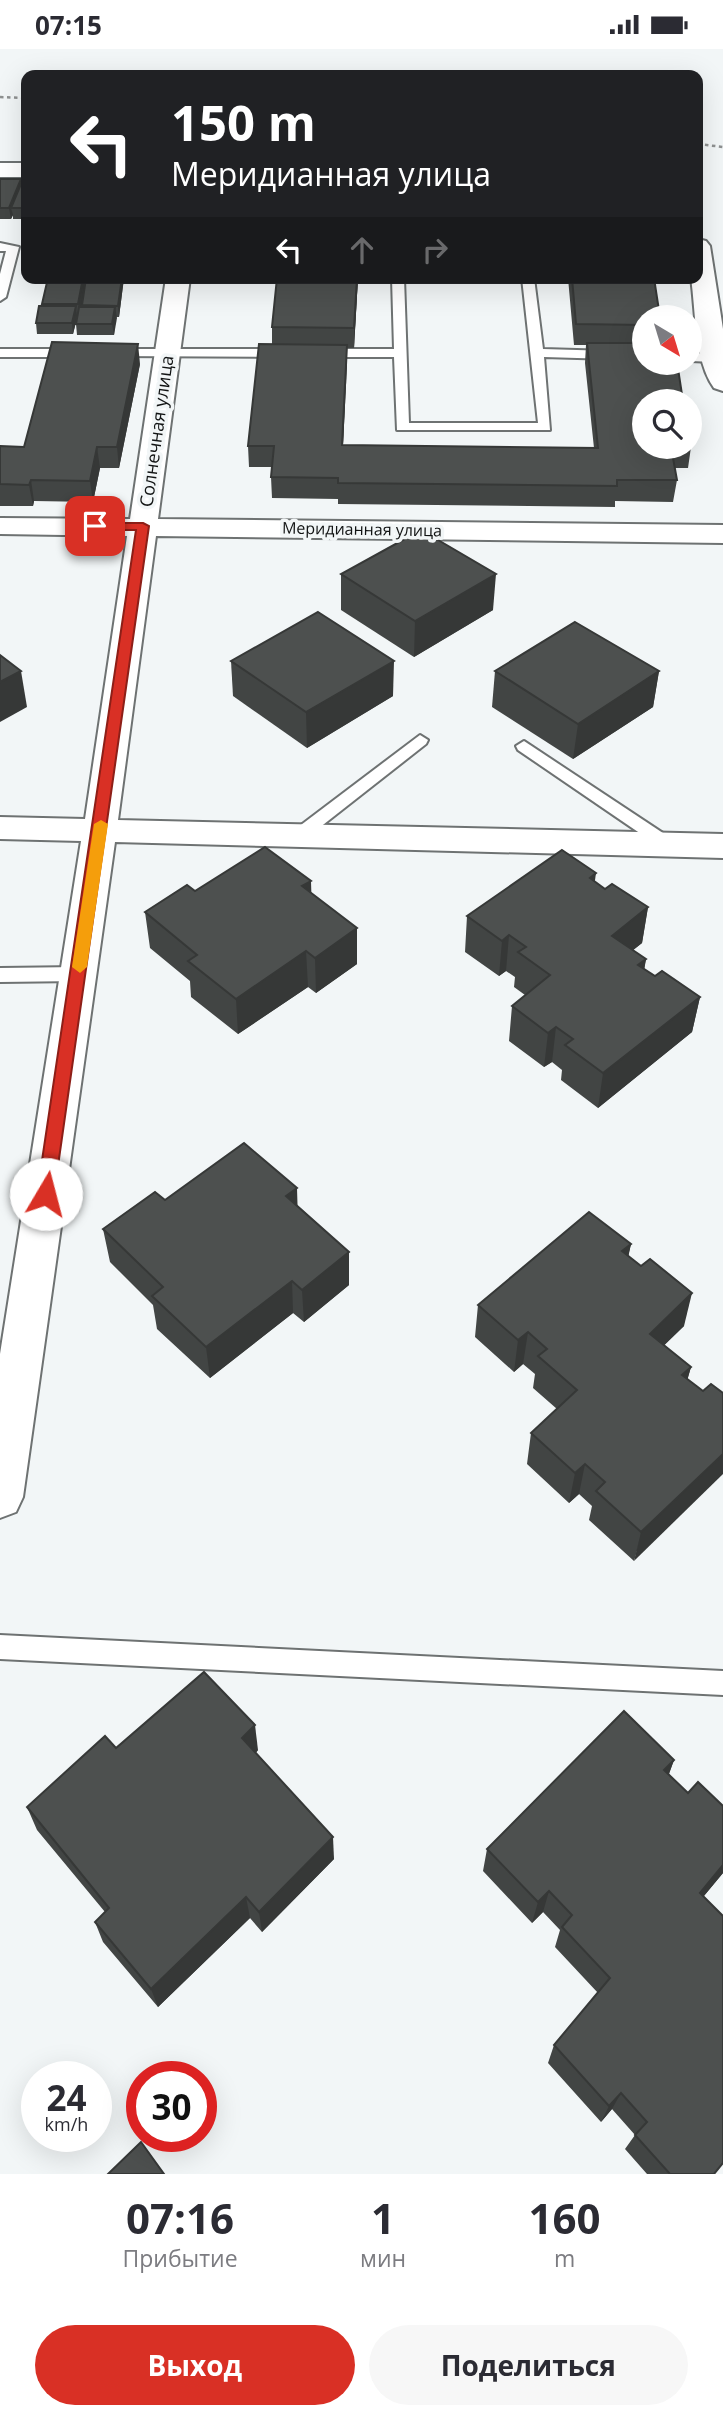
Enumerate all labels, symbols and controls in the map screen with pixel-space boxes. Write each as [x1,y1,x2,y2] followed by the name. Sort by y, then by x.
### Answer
[35,7,102,43] text: 07:15
[171,89,316,155] text: 150 m
[56,98,147,189] icon: left
[171,152,491,195] text: Меридианная улица
[270,231,308,269] icon: left
[343,231,381,269] icon: ahead
[416,231,454,269] icon: right
[632,305,702,375] north arrow
[632,305,702,459] map controls
[133,354,179,508] street label: Солнечная улица
[632,389,702,459] button: search
[65,496,125,556] pin
[76,507,114,545] icon: arrive
[282,517,442,541] street label: Меридианная улица
[9,1157,83,1231] position arrow
[126,2061,217,2152] speed limit sign: 30
[46,2074,87,2121] text: 24
[45,2112,88,2136] text: km/h
[126,2189,234,2246] text: 07:16
[371,2189,395,2246] text: 1
[529,2189,601,2246] text: 160
[122,2242,238,2274] text: Прибытие
[360,2242,406,2274] text: мин
[554,2242,575,2274] text: m
[35,2325,355,2405] button: Выход
[369,2325,688,2405] button: Поделиться

